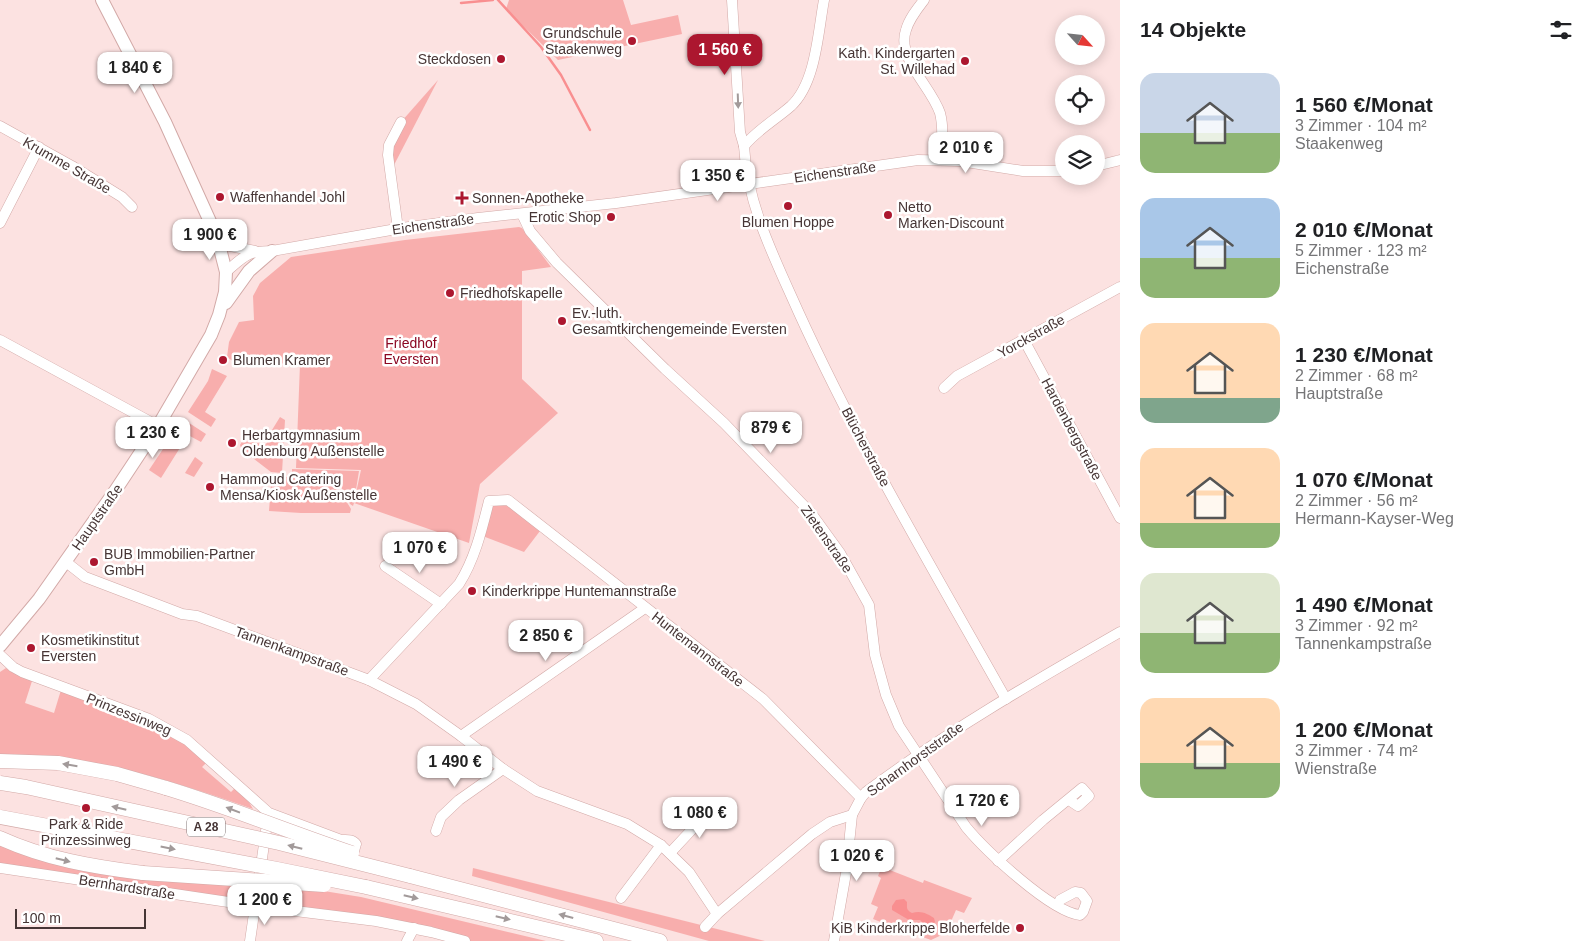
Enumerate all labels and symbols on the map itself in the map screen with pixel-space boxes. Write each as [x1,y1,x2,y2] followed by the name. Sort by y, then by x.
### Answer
[1055,15,1105,65] north arrow
[543,25,622,57] place label: Grundschule Staakenweg
[679,34,771,76] pin: 1 560 €
[626,35,638,47] marker: Grundschule Staakenweg
[838,45,955,77] place label: Kath. Kindergarten St. Willehad
[418,51,491,67] place label: Steckdosen
[89,52,181,94] pin: 1 840 €
[495,53,507,65] marker: Steckdosen
[959,55,971,67] marker: Kath. Kindergarten St. Willehad
[735,93,743,109] one-way arrow
[920,132,1012,174] pin: 2 010 €
[20,133,114,197] street label: Krumme Straße
[793,158,877,186] street label: Eichenstraße
[672,160,764,202] pin: 1 350 €
[230,189,345,205] place label: Waffenhandel Johl
[472,190,584,206] place label: Sonnen-Apotheke
[214,191,226,203] marker: Waffenhandel Johl
[456,192,468,204] marker: Sonnen-Apotheke
[898,199,1004,231] place label: Netto Marken-Discount
[782,200,794,212] marker: Blumen Hoppe
[529,209,601,225] place label: Erotic Shop
[882,209,894,221] marker: Netto Marken-Discount
[391,210,475,238] street label: Eichenstraße
[605,211,617,223] marker: Erotic Shop
[742,214,835,230] place label: Blumen Hoppe
[164,218,256,261] pin: 1 900 €
[460,285,563,301] place label: Friedhofskapelle
[444,287,456,299] marker: Friedhofskapelle
[572,305,787,337] place label: Ev.-luth. Gesamtkirchengemeinde Eversten
[995,311,1067,361] street label: Yorckstraße
[556,315,568,327] marker: Ev.-luth. Gesamtkirchengemeinde Eversten
[383,335,439,367] park label: Friedhof Eversten
[233,352,331,368] place label: Blumen Kramer
[217,354,229,366] marker: Blumen Kramer
[1038,375,1106,483] street label: Hardenbergstraße
[838,405,894,489] street label: Blücherstraße
[736,412,806,454] pin: 879 €
[107,416,199,459] pin: 1 230 €
[242,427,385,459] place label: Herbartgymnasium Oldenburg Außenstelle
[226,437,238,449] marker: Herbartgymnasium Oldenburg Außenstelle
[220,471,377,503] place label: Hammoud Catering Mensa/Kiosk Außenstelle
[68,481,126,553] street label: Hauptstraße
[204,481,216,493] marker: Hammoud Catering Mensa/Kiosk Außenstelle
[798,502,856,576] street label: Zietenstraße
[374,532,466,574] pin: 1 070 €
[104,546,255,578] place label: BUB Immobilien-Partner GmbH
[88,556,100,568] marker: BUB Immobilien-Partner GmbH
[482,583,677,599] place label: Kinderkrippe Huntemannstraße
[466,585,478,597] marker: Kinderkrippe Huntemannstraße
[649,608,747,690] street label: Huntemannstraße
[500,620,592,662] pin: 2 850 €
[233,623,351,679] street label: Tannenkampstraße
[41,632,139,664] place label: Kosmetikinstitut Eversten
[25,642,37,654] marker: Kosmetikinstitut Eversten
[84,690,174,738] street label: Prinzessinweg
[864,719,966,799] street label: Scharnhorststraße
[409,746,501,788] pin: 1 490 €
[61,760,77,768] one-way arrow
[936,784,1028,827] pin: 1 720 €
[654,796,746,839] pin: 1 080 €
[80,802,92,814] marker: Park & Ride Prinzessinweg
[112,804,127,812] one-way arrow
[226,806,241,813] one-way arrow
[41,816,131,848] place label: Park & Ride Prinzessinweg
[187,818,225,836] road number: A 28
[811,840,903,882] pin: 1 020 €
[287,843,302,851] one-way arrow
[161,845,177,853] one-way arrow
[55,856,70,864] one-way arrow
[78,871,176,903] street label: Bernhardstraße
[219,884,311,926] pin: 1 200 €
[403,893,418,901] one-way arrow
[15,906,146,929] scale bar
[558,912,573,920] one-way arrow
[496,914,511,922] one-way arrow
[831,920,1010,936] place label: KiB Kinderkrippe Bloherfelde
[1014,922,1026,934] marker: KiB Kinderkrippe Bloherfelde

